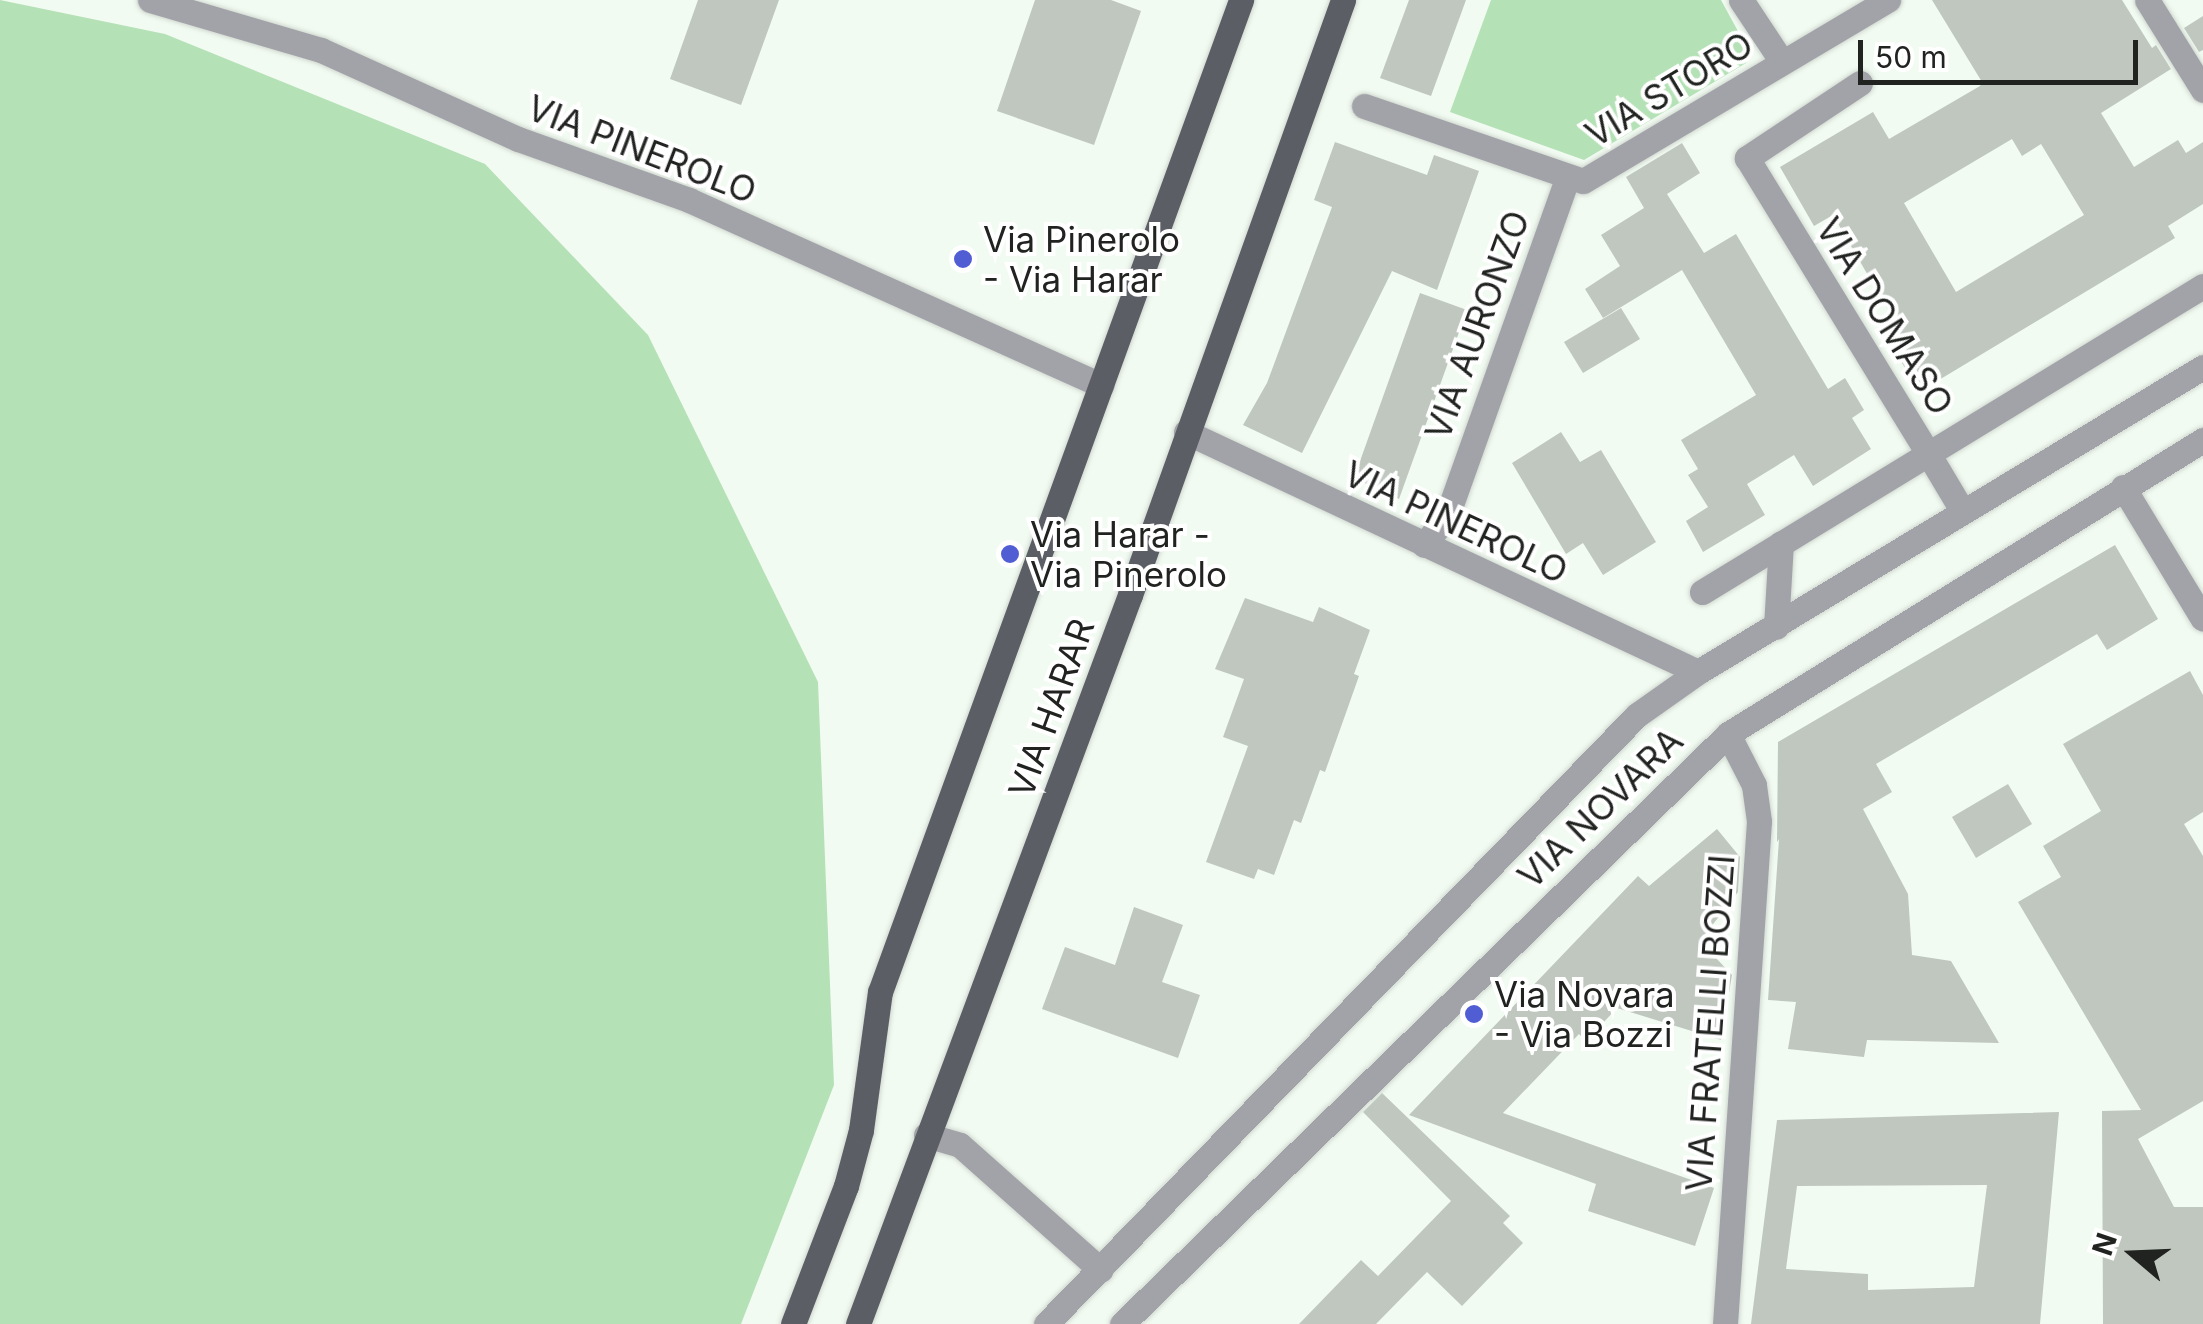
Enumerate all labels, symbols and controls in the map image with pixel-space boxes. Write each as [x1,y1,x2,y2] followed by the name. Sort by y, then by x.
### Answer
[1863,20,2143,82] scale bar
[1578,23,1760,155] street label: VIA STORO
[1875,39,1947,75] text: 50 m
[522,86,762,212] street label: VIA PINEROLO
[1416,205,1538,445] street label: VIA AURONZO
[1808,210,1962,422] street label: VIA DOMASO
[983,218,1180,300] place label: Via Pinerolo - Via Harar
[952,248,974,270] marker: Via Pinerolo - Via Harar
[1338,452,1574,592] street label: VIA PINEROLO
[1030,513,1227,595] place label: Via Harar - Via Pinerolo
[999,543,1021,565] marker: Via Harar - Via Pinerolo
[999,613,1103,803] street label: VIA HARAR
[1509,719,1691,897] street label: VIA NOVARA
[1677,853,1743,1193] street label: VIA FRATELLI BOZZI
[1494,973,1675,1055] place label: Via Novara - Via Bozzi
[1463,1003,1485,1025] marker: Via Novara - Via Bozzi
[2083,1204,2183,1304] north arrow
[2085,1229,2124,1260] text: N

